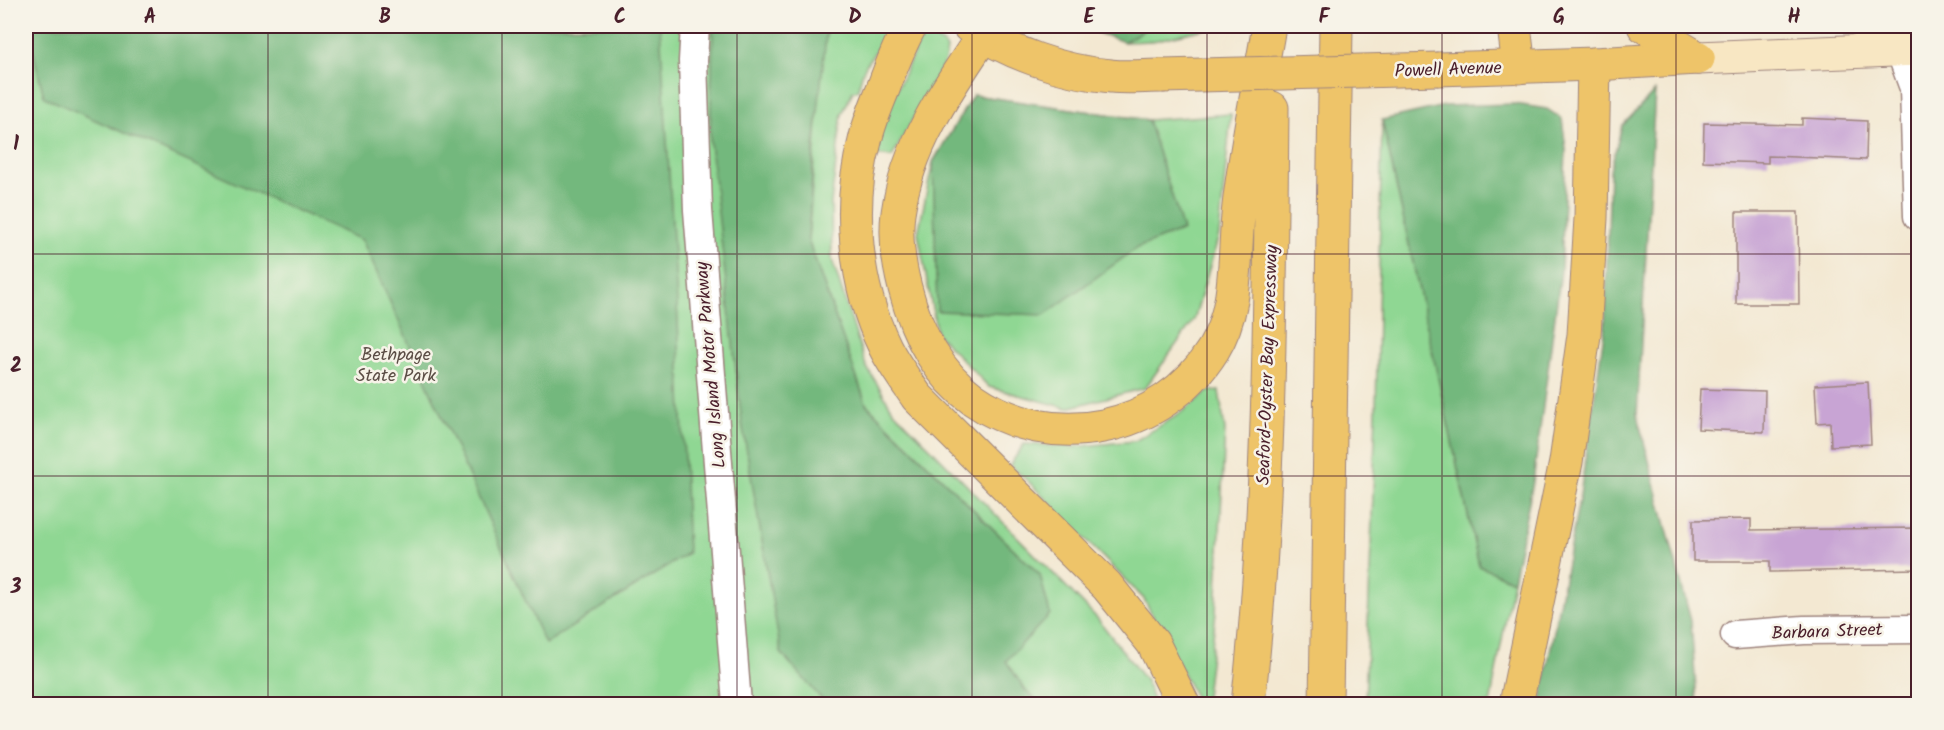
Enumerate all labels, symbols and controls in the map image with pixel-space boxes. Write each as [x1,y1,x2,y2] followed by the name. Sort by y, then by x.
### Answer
[144,2,156,34] text: A
[379,2,391,34] text: B
[614,2,626,34] text: C
[848,2,862,34] text: D
[1083,2,1095,34] text: E
[1319,2,1331,34] text: F
[1553,2,1565,34] text: G
[1787,2,1801,34] text: H
[1394,54,1502,87] street label: Powell Avenue
[13,129,19,161] text: 1
[1250,244,1287,486] street label: Seaford-Oyster Bay Expressway
[688,260,735,469] street label: Long Island Motor Parkway
[356,341,436,391] park label: Bethpage State Park
[10,351,22,383] text: 2
[10,572,22,604] text: 3
[1771,616,1884,649] street label: Barbara Street

